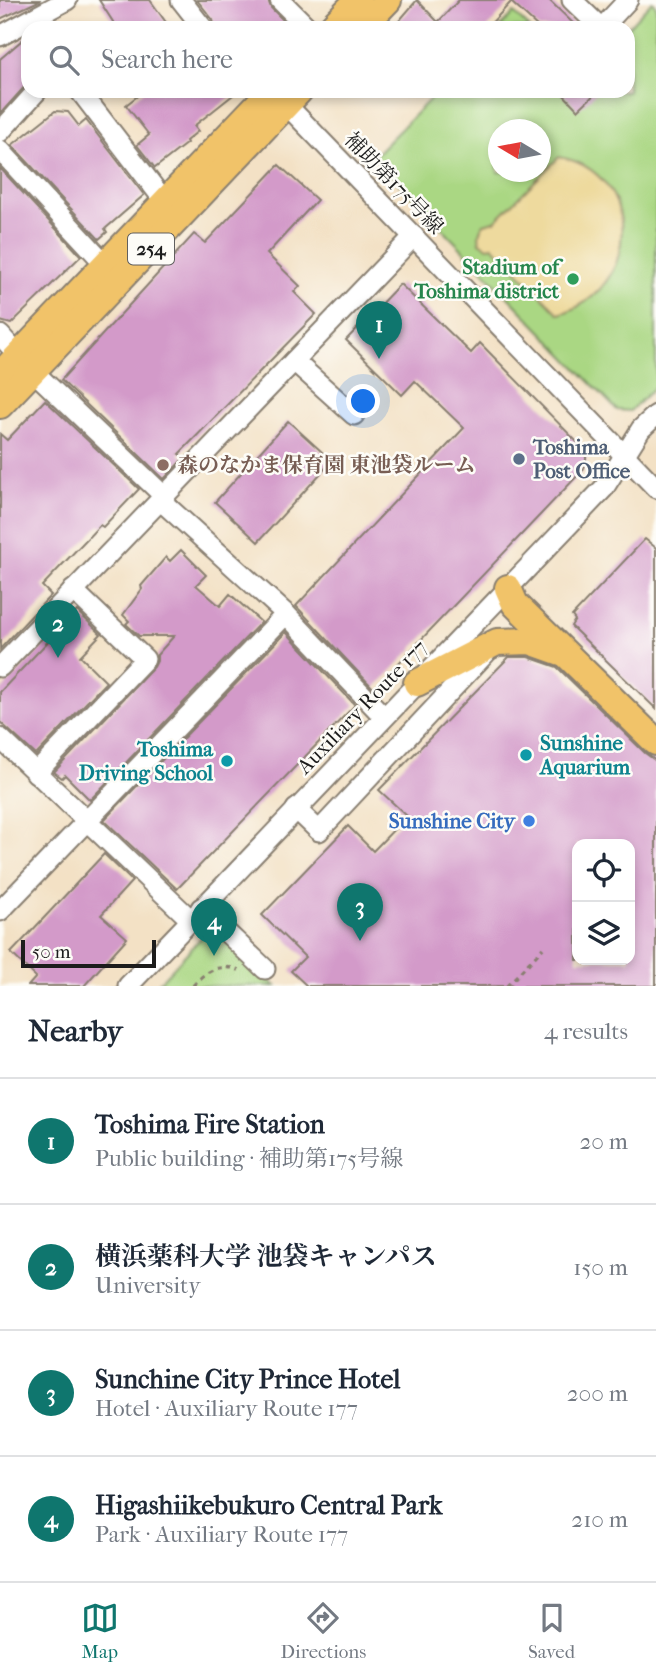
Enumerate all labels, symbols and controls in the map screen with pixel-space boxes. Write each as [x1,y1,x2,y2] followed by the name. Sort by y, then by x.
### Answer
[21,21,635,98] search box
[45,41,83,79] icon: search
[101,44,233,75] text: Search here
[488,119,551,182] north arrow
[340,127,448,239] street label: 補助第175号線
[128,233,174,264] road number: 254
[413,255,564,303] place label: Stadium of Toshima district
[565,271,581,287] marker: Stadium of Toshima district
[356,301,402,359] pin: 1
[346,384,380,418] your location
[532,435,631,483] place label: Toshima Post Office
[511,451,527,467] marker: Toshima Post Office
[177,453,476,477] place label: 森のなかま保育園 東池袋ルーム
[155,457,171,473] marker: 森のなかま保育園 東池袋ルーム
[35,600,81,658] pin: 2
[291,635,432,779] street label: Auxiliary Route 177
[538,731,631,779] place label: Sunshine Aquarium
[79,737,214,785] place label: Toshima Driving School
[518,747,534,763] marker: Sunshine Aquarium
[219,753,235,769] marker: Toshima Driving School
[389,809,517,833] place label: Sunshine City
[521,813,537,829] marker: Sunshine City
[572,839,635,965] map controls
[572,839,635,902] button: locate
[337,883,383,941] pin: 3
[191,898,237,956] pin: 4
[572,902,635,965] button: layers
[21,937,156,969] scale bar
[32,941,71,963] text: 50 m
[28,1014,123,1049] text: Nearby
[544,1018,628,1045] text: 4 results
[95,1109,325,1140] text: Toshima Fire Station
[47,1128,55,1155] text: 1
[579,1128,628,1155] text: 20 m
[95,1145,403,1172] text: Public building · 補助第175号線
[95,1241,437,1272] text: 横浜薬科大学 池袋キャンパス
[45,1254,57,1281] text: 2
[573,1254,628,1281] text: 150 m
[95,1272,200,1299] text: University
[95,1364,400,1395] text: Sunchine City Prince Hotel
[46,1380,56,1407] text: 3
[567,1380,628,1407] text: 200 m
[95,1395,358,1422] text: Hotel · Auxiliary Route 177
[95,1490,442,1521] text: Higashiikebukuro Central Park
[44,1506,58,1533] text: 4
[571,1506,628,1533] text: 210 m
[95,1521,348,1548] text: Park · Auxiliary Route 177
[81,1599,119,1663] tab: Map
[281,1599,366,1663] tab: Directions
[528,1599,575,1663] tab: Saved

